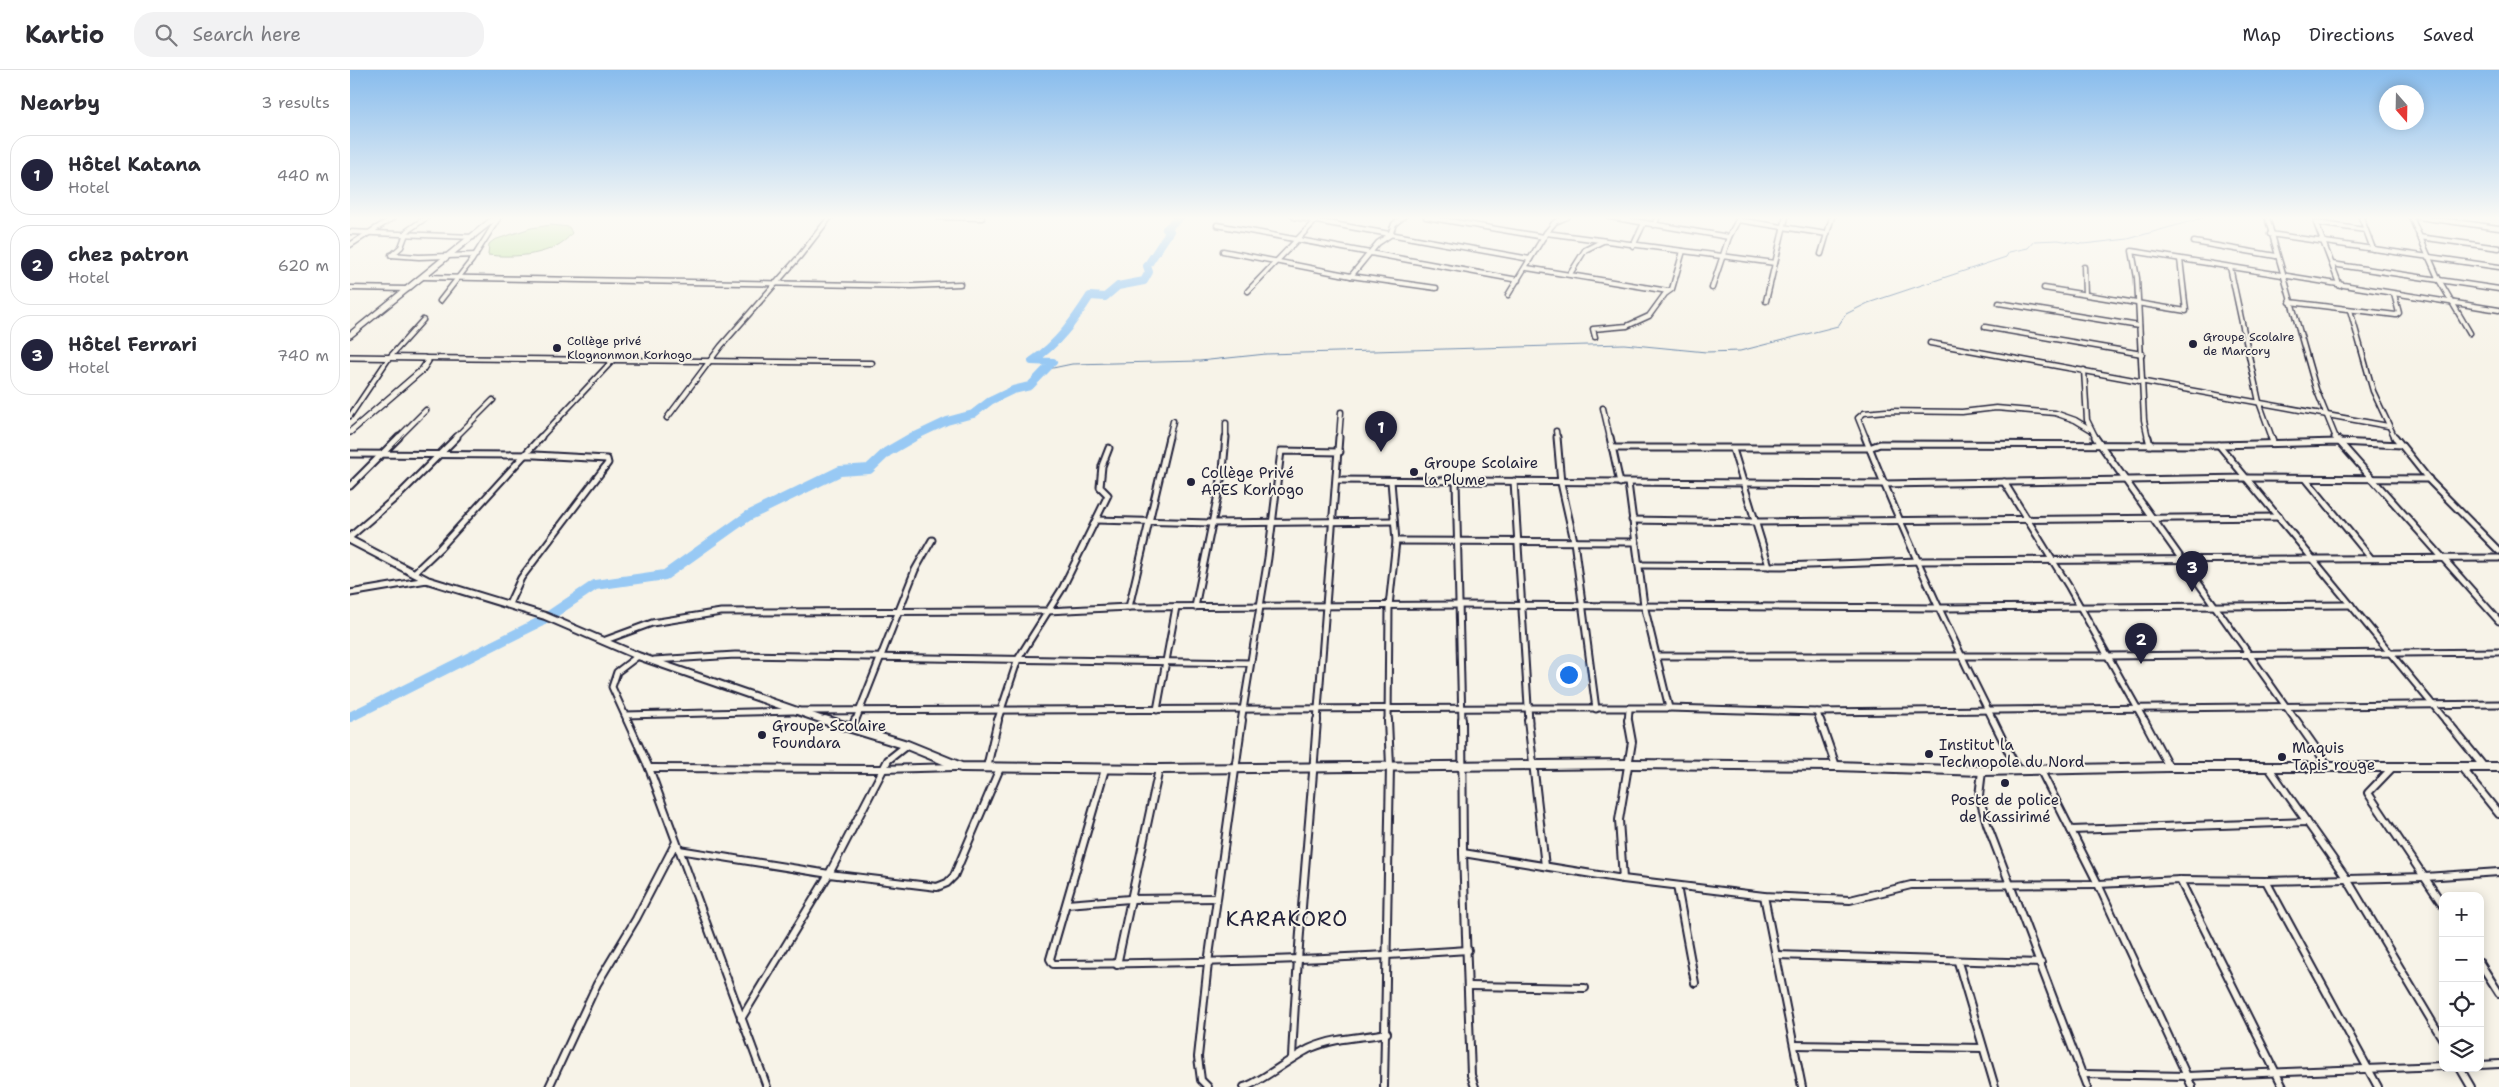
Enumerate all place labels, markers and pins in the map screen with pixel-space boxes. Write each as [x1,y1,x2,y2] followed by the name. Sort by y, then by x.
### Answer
[2203,329,2295,359] place label: Groupe Scolaire de Marcory
[567,333,692,363] place label: Collège privé Klognonmon Korhogo
[2187,338,2199,350] marker: Groupe Scolaire de Marcory
[551,342,563,354] marker: Collège privé Klognonmon Korhogo
[1365,411,1397,452] pin: 1
[1424,453,1538,490] place label: Groupe Scolaire la Plume
[1201,463,1304,500] place label: Collège Privé APES Korhogo
[1408,466,1420,478] marker: Groupe Scolaire la Plume
[1185,476,1197,488] marker: Collège Privé APES Korhogo
[2176,551,2208,592] pin: 3
[2125,623,2157,664] pin: 2
[772,716,886,753] place label: Groupe Scolaire Foundara
[756,729,768,741] marker: Groupe Scolaire Foundara
[1939,735,2085,772] place label: Institut la Technopole du Nord
[2292,738,2375,775] place label: Maquis Tapis rouge
[1923,748,1935,760] marker: Institut la Technopole du Nord
[2276,751,2288,763] marker: Maquis Tapis rouge
[1999,777,2011,789] marker: Poste de police de Kassirimé
[1951,790,2059,827] place label: Poste de police de Kassirimé

